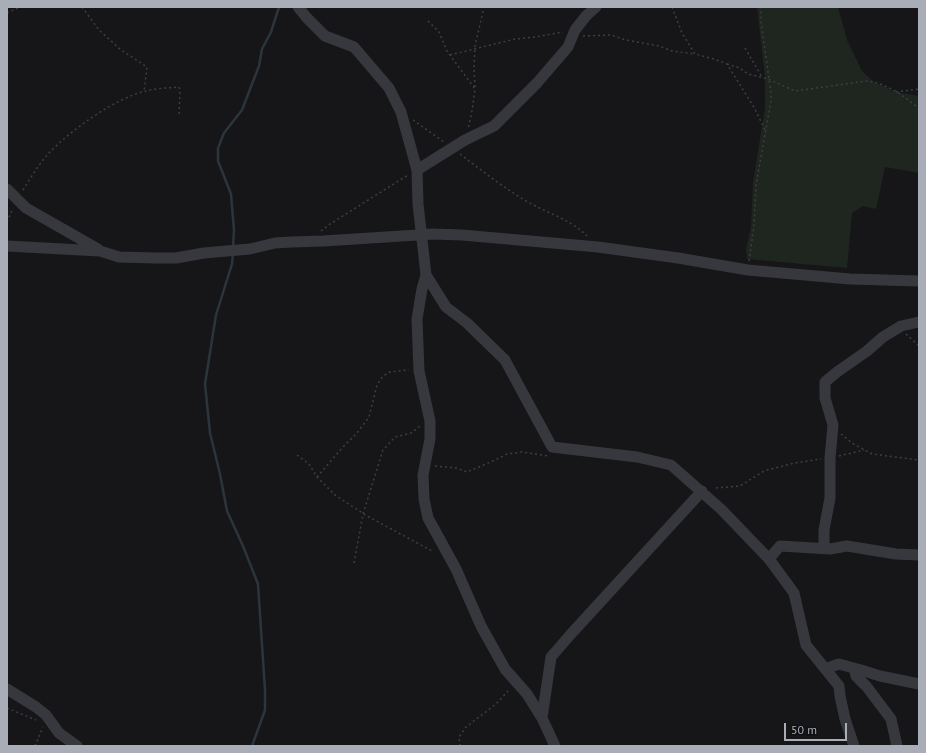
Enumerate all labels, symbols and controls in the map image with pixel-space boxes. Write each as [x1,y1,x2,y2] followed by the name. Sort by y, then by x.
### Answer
[786,715,849,741] scale bar
[791,722,817,737] text: 50 m

